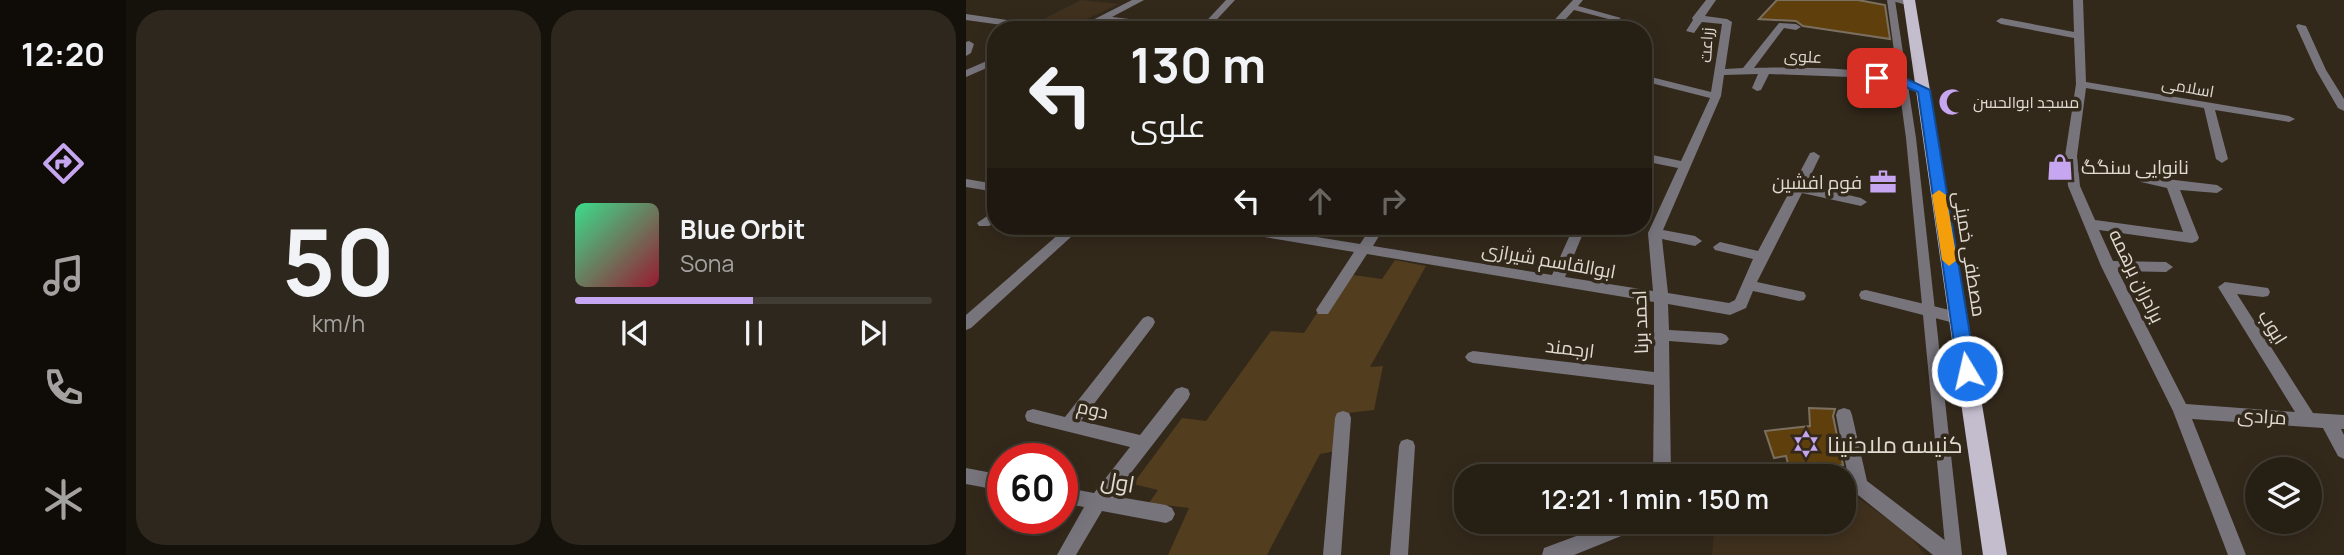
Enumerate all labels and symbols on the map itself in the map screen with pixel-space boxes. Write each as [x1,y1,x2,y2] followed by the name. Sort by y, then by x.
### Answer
[1694,27,1718,63] street label: زراعت
[1783,44,1823,68] street label: علوی
[1847,48,1907,108] pin
[2160,72,2216,102] street label: اسلامی
[1937,87,1967,117] mosque icon: مسجد ابوالحسن
[1973,91,2079,113] place label: مسجد ابوالحسن
[2045,152,2075,182] shop icon: نانوایی سنگگ
[2081,154,2189,180] place label: نانوایی سنگگ
[1868,167,1898,197] office icon: فوم افشین
[1772,169,1862,196] place label: فوم افشین
[1947,189,1993,319] street label: مصطفی خمینی
[2103,225,2171,327] street label: برادران برهمه
[1480,235,1618,286] street label: ابوالقاسم شیرازی
[1626,290,1654,354] street label: احمد برنا
[2252,305,2294,349] street label: ایوب
[1544,332,1596,364] street label: ارجمند
[1930,334,2004,408] position arrow
[1075,393,1111,426] street label: دوم
[2237,401,2287,431] street label: مرادی
[1827,428,1963,460] place label: کنیسه ملاحنینا
[1791,429,1821,459] synagogue icon: کنیسه ملاحنینا
[987,443,1078,534] speed limit sign: 60
[1098,462,1138,500] street label: اول

